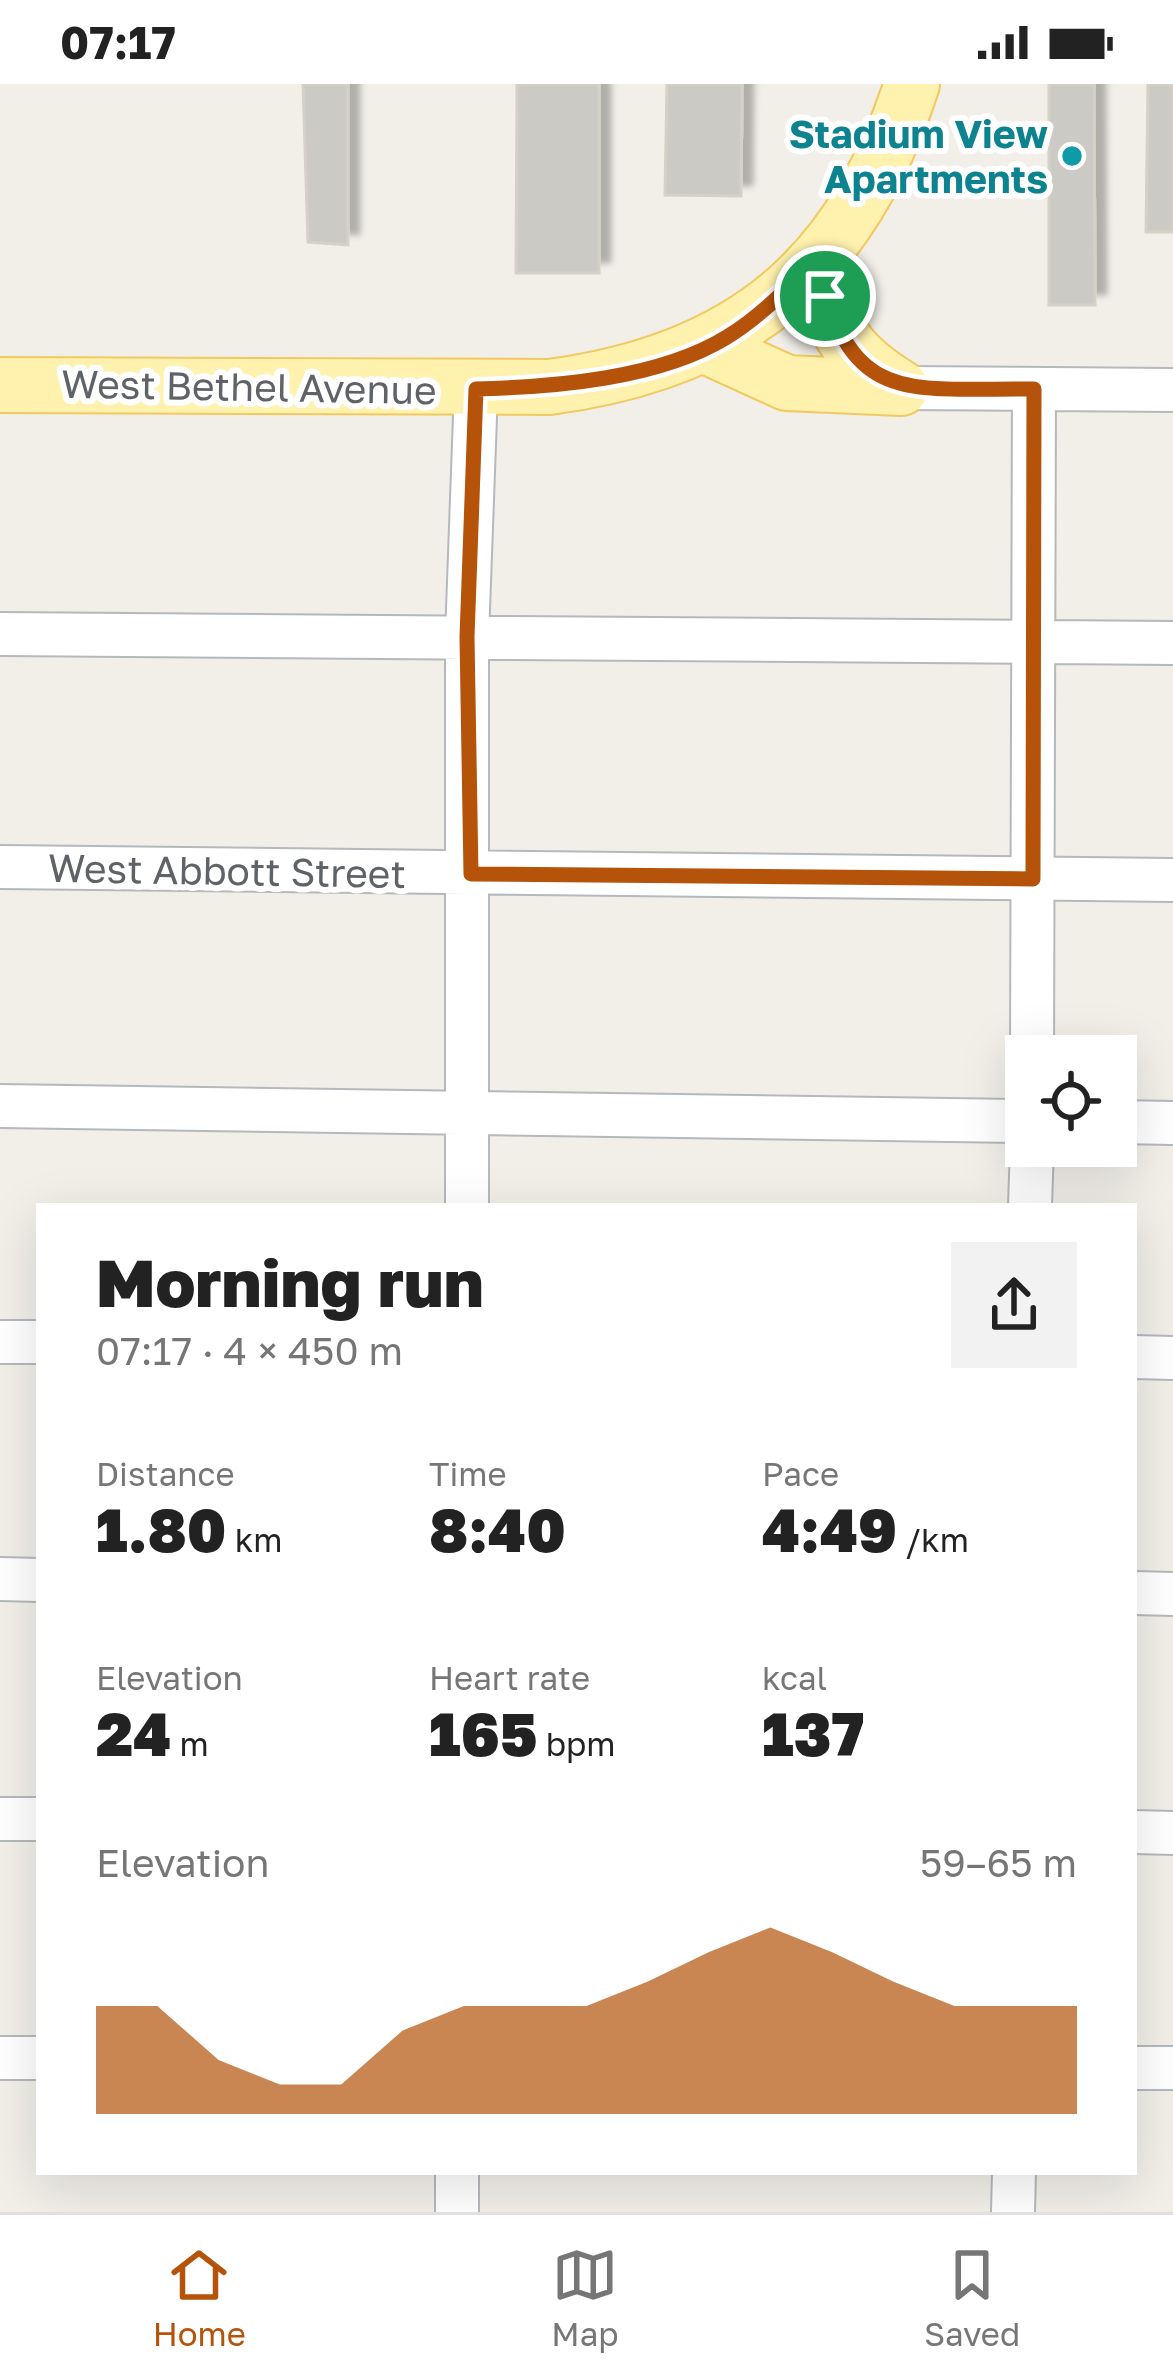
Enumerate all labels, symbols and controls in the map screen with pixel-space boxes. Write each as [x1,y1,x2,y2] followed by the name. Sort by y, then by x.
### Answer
[60,15,176,69] text: 07:17
[789,110,1048,202] place label: Stadium View Apartments
[1059,143,1085,169] marker: Stadium View Apartments
[774,245,876,347] pin
[792,263,858,329] icon: arrive
[61,360,437,413] street label: West Bethel Avenue
[48,844,406,897] street label: West Abbott Street
[1005,1035,1137,1167] map controls
[1005,1035,1137,1167] button: locate
[96,1242,484,1322] text: Morning run
[951,1242,1077,1368] button: share
[96,1327,403,1374] text: 07:17 · 4 × 450 m
[96,1454,235,1493] text: Distance
[429,1454,507,1493] text: Time
[762,1454,839,1493] text: Pace
[96,1493,226,1565] text: 1.80
[429,1493,566,1565] text: 8:40
[762,1493,897,1565] text: 4:49
[226,1520,283,1559] text: km
[897,1520,969,1559] text: /km
[96,1658,243,1697] text: Elevation
[429,1658,590,1697] text: Heart rate
[762,1658,827,1697] text: kcal
[96,1697,171,1769] text: 24
[429,1697,537,1769] text: 165
[762,1697,864,1769] text: 137
[171,1724,209,1763] text: m
[537,1724,616,1763] text: bpm
[96,1839,269,1886] text: Elevation
[920,1839,1077,1886] text: 59–65 m
[153,2242,246,2353] tab: Home
[551,2242,619,2353] tab: Map
[924,2242,1020,2353] tab: Saved

